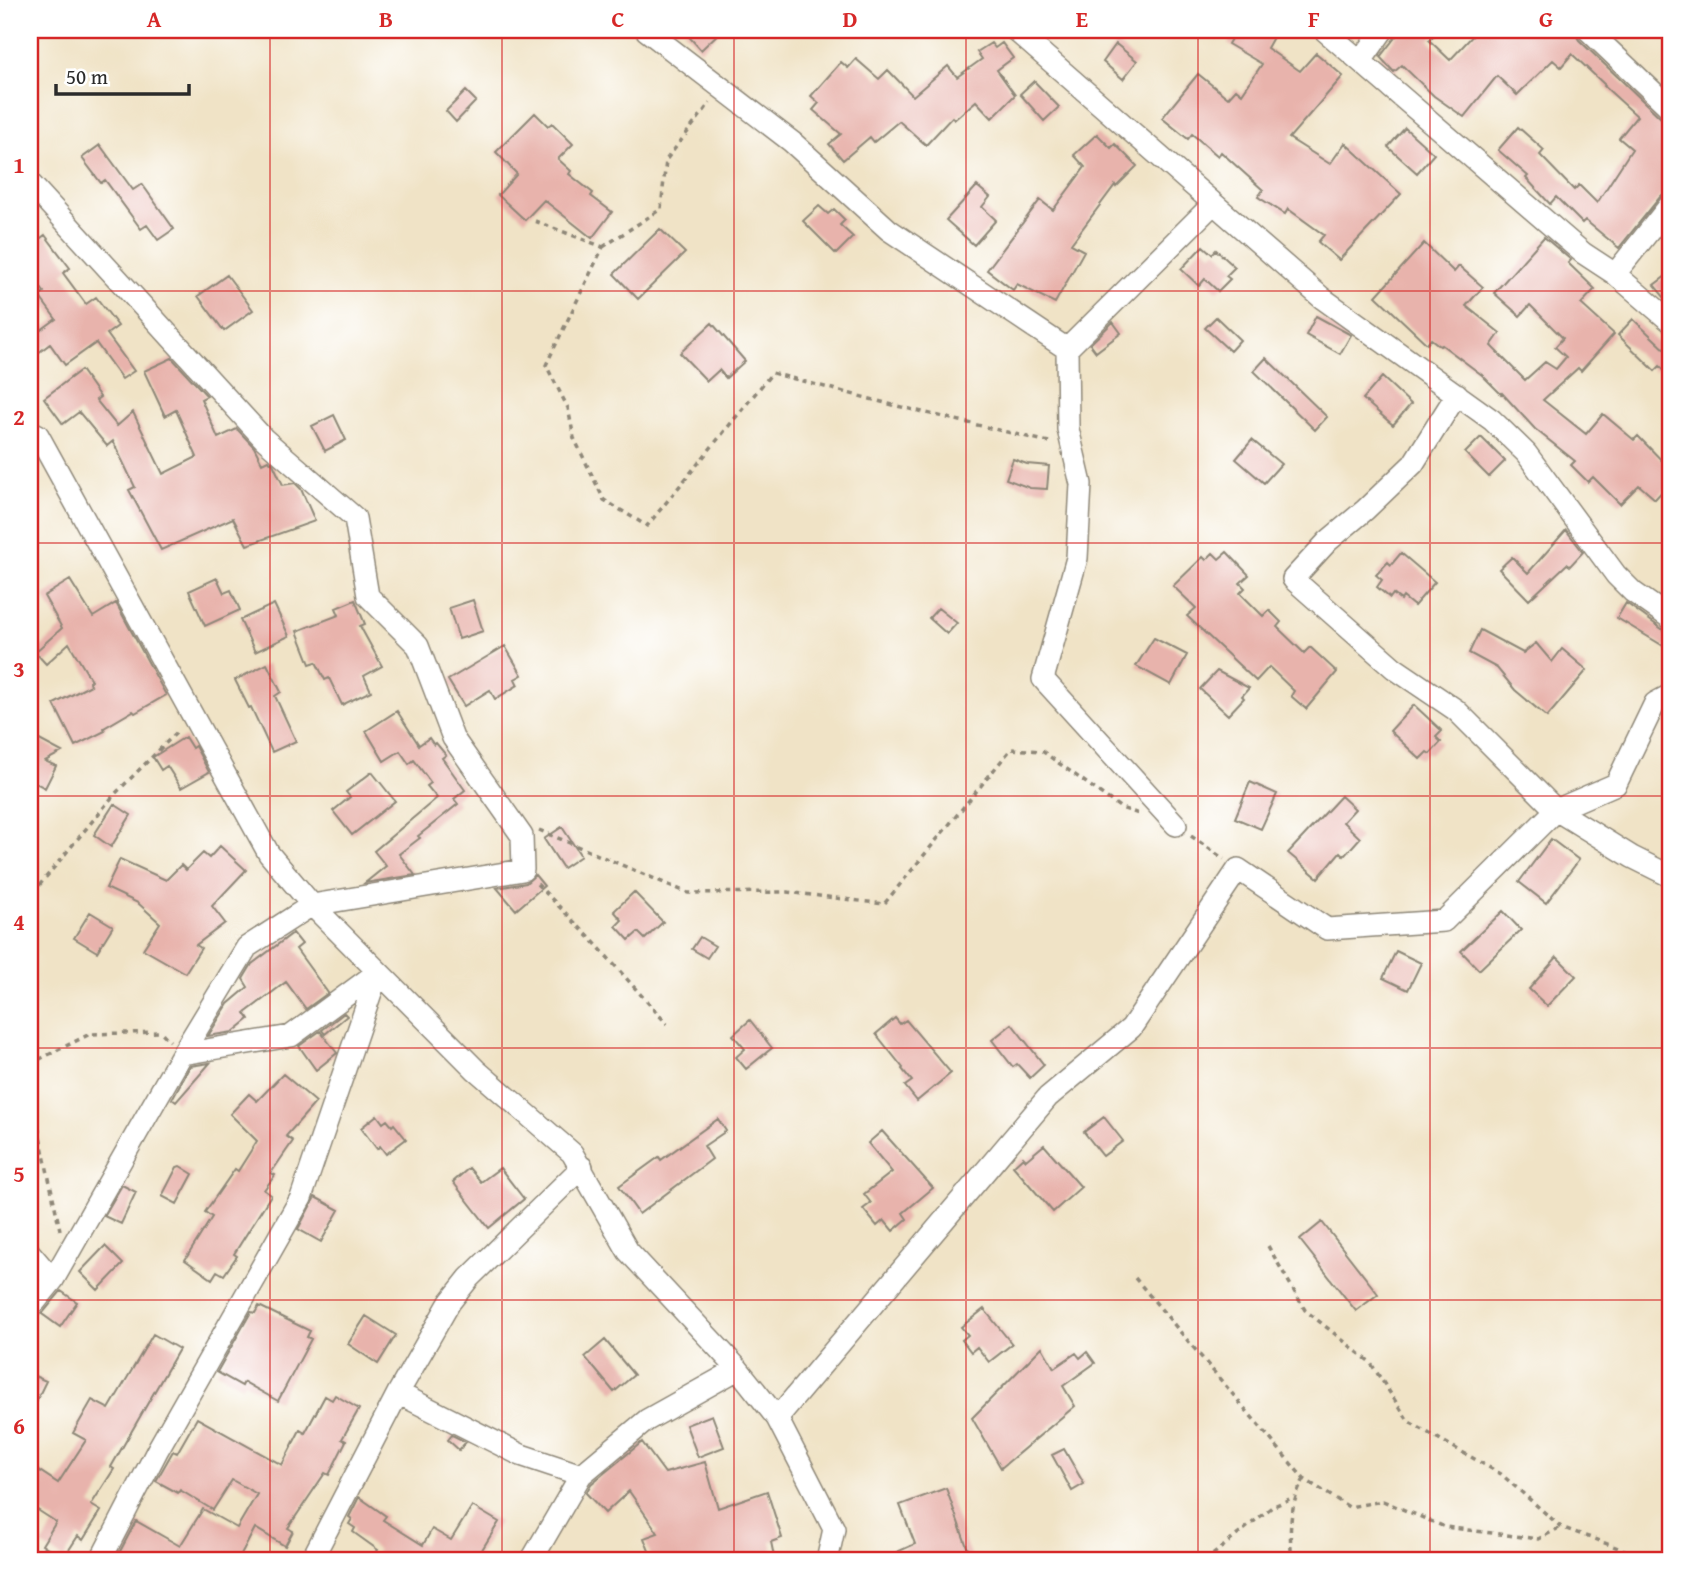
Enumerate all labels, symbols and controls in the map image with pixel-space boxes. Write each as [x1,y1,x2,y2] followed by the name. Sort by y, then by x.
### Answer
[147,2,162,35] text: A
[379,2,393,35] text: B
[611,2,625,35] text: C
[843,2,858,35] text: D
[1076,2,1088,35] text: E
[1308,2,1320,35] text: F
[1539,2,1553,35] text: G
[56,52,189,96] scale bar
[66,61,108,92] text: 50 m
[13,148,25,181] text: 1
[13,400,25,433] text: 2
[13,652,25,685] text: 3
[13,905,25,938] text: 4
[13,1157,25,1190] text: 5
[13,1409,25,1442] text: 6

